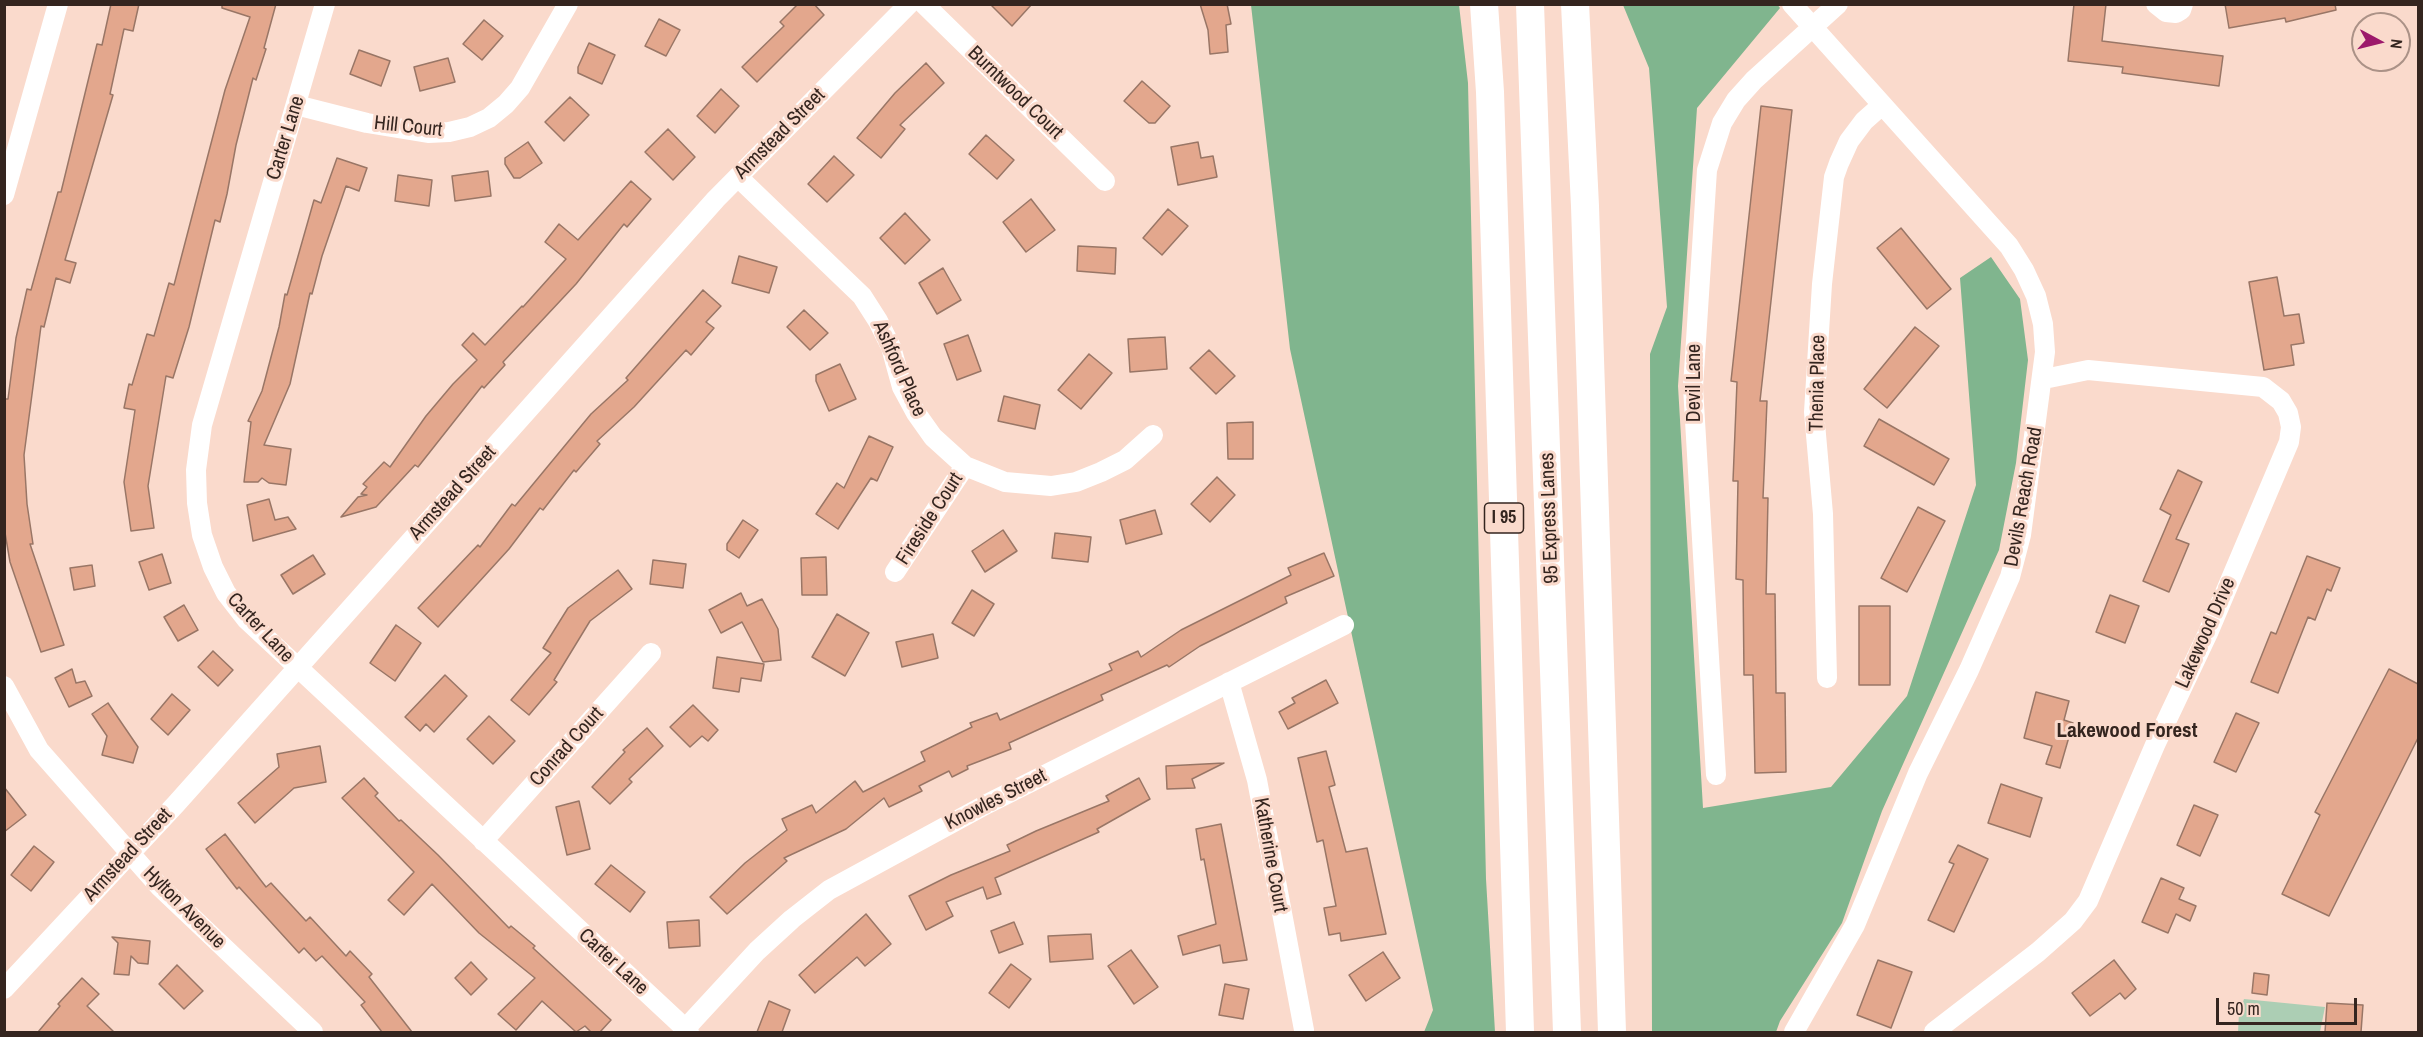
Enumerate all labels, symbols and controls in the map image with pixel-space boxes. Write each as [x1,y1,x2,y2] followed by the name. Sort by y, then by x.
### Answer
[2351,12,2411,72] north arrow
[2385,38,2408,50] text: N
[962,42,1068,144] street label: Burntwood Court
[730,84,830,184] street label: Armstead Street
[262,93,310,183] street label: Carter Lane
[373,111,443,143] street label: Hill Court
[867,317,931,421] street label: Ashford Place
[1805,334,1831,432] street label: Thenia Place
[1683,344,1707,422] street label: Devil Lane
[2000,425,2048,569] street label: Devils Reach Road
[404,441,502,545] street label: Armstead Street
[1536,452,1564,584] street label: 95 Express Lanes
[891,469,969,569] street label: Fireside Court
[1484,503,1524,533] road number: I 95
[2171,574,2241,692] street label: Lakewood Drive
[222,588,298,668] street label: Carter Lane
[525,702,609,792] street label: Conrad Court
[2057,718,2197,744] district label: Lakewood Forest
[941,764,1051,836] street label: Knowles Street
[1248,796,1292,914] street label: Katherine Court
[79,803,177,907] street label: Armstead Street
[138,862,230,954] street label: Hylton Avenue
[573,924,653,1000] street label: Carter Lane
[2219,986,2360,1024] scale bar
[2227,996,2260,1021] text: 50 m

